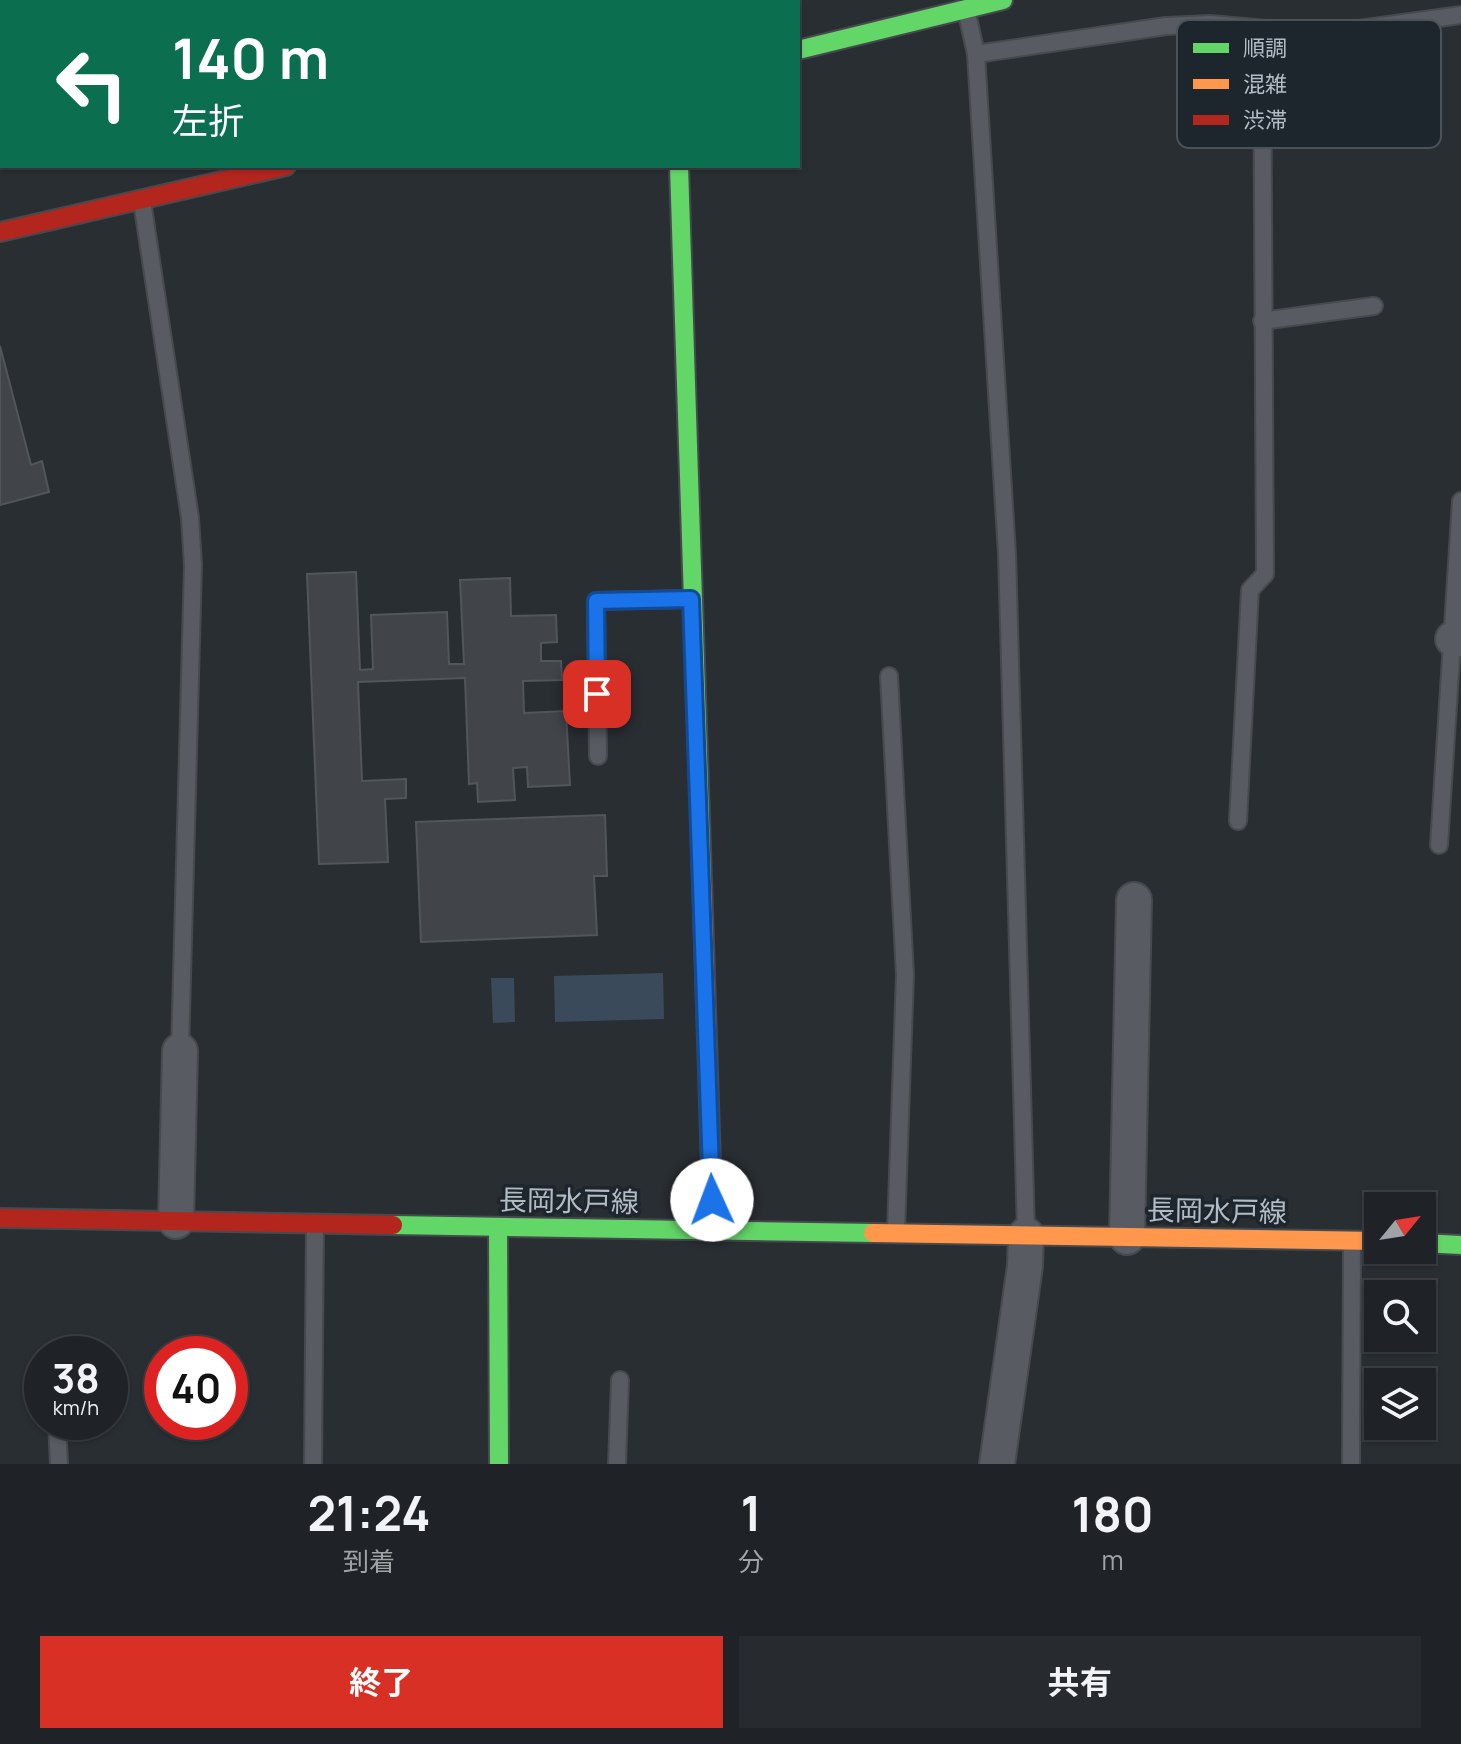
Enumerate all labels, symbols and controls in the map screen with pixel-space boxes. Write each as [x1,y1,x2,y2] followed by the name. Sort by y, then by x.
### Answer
[172,19,329,96] text: 140 m
[1177,20,1441,148] legend
[40,32,144,136] icon: left
[1243,33,1287,63] text: 順調
[1243,69,1287,99] text: 混雑
[172,96,244,145] text: 左折
[1243,105,1287,135] text: 渋滞
[563,660,631,728] pin
[575,672,619,716] icon: arrive
[670,1158,754,1242] position arrow
[499,1180,639,1220] street label: 長岡水戸線
[1147,1190,1287,1230] street label: 長岡水戸線
[1364,1192,1436,1264] north arrow
[1364,1192,1436,1440] map controls
[1364,1280,1436,1352] button: search
[144,1336,248,1440] speed limit sign: 40
[52,1350,100,1405] text: 38
[1364,1368,1436,1440] button: layers
[53,1394,99,1421] text: km/h
[308,1480,430,1545] text: 21:24
[740,1480,761,1545] text: 1
[1071,1481,1153,1546] text: 180
[1101,1542,1123,1578] text: m
[343,1543,395,1579] text: 到着
[738,1543,764,1579] text: 分
[40,1636,723,1728] button: 終了
[739,1636,1421,1728] button: 共有

